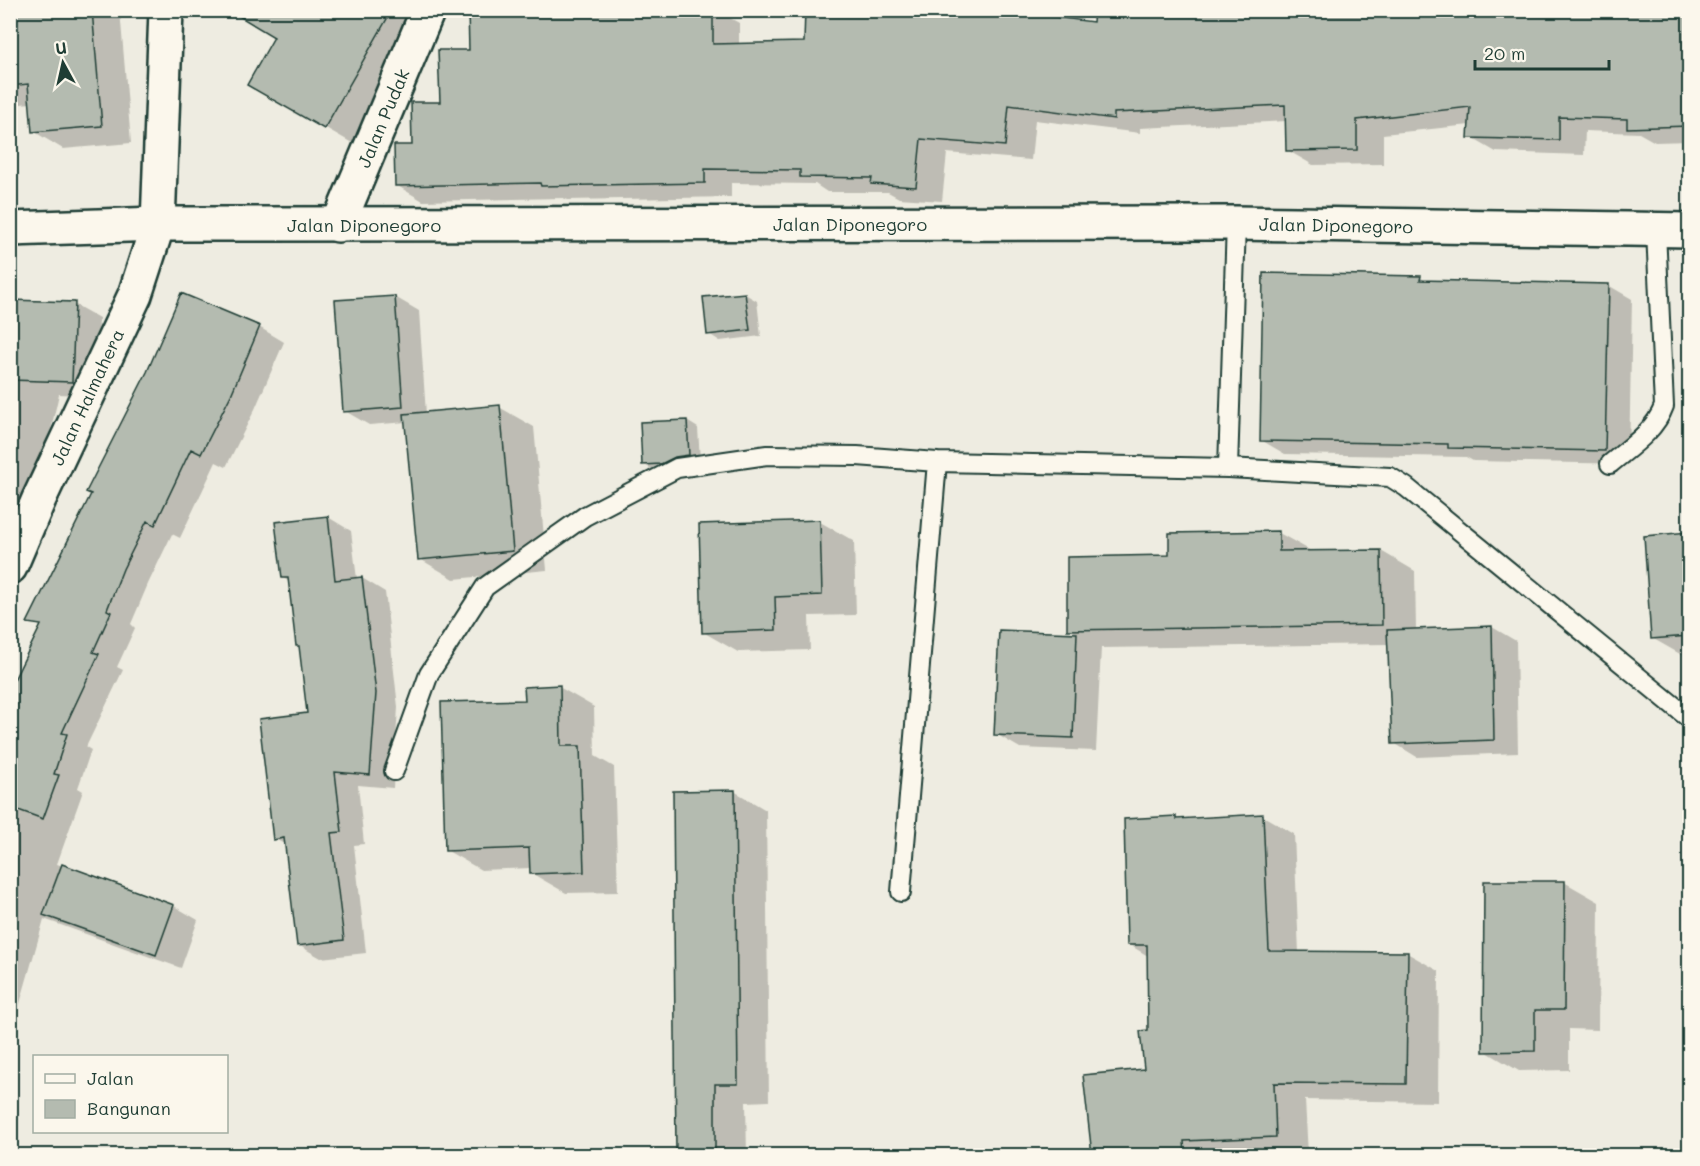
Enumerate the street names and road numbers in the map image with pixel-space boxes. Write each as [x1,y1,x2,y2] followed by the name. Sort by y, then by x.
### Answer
[351,65,415,171] street label: Jalan Pudak
[773,212,927,236] street label: Jalan Diponegoro
[1259,212,1414,238] street label: Jalan Diponegoro
[287,213,441,237] street label: Jalan Diponegoro
[45,325,129,469] street label: Jalan Halmahera

